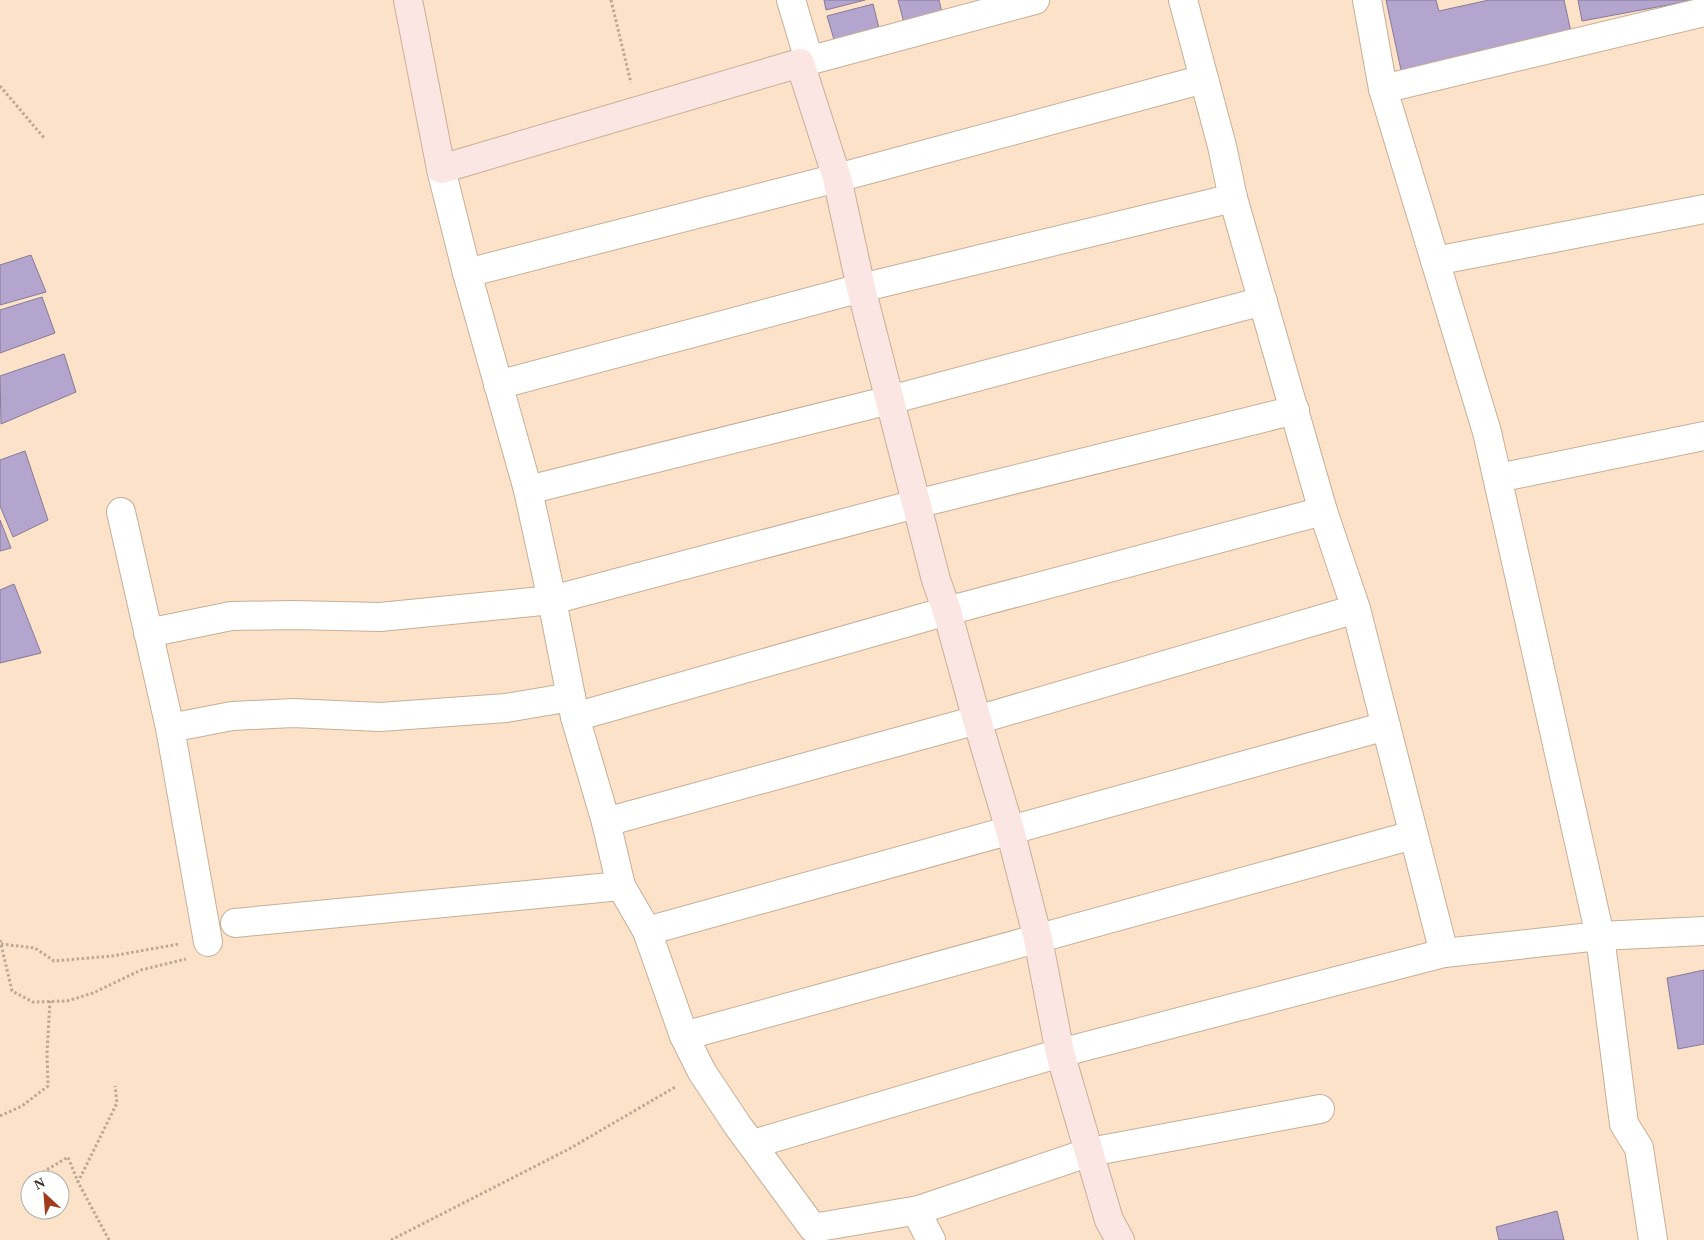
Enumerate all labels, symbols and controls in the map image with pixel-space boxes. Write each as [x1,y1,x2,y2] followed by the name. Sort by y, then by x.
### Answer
[20,1170,70,1220] north arrow
[32,1175,47,1193] text: N

